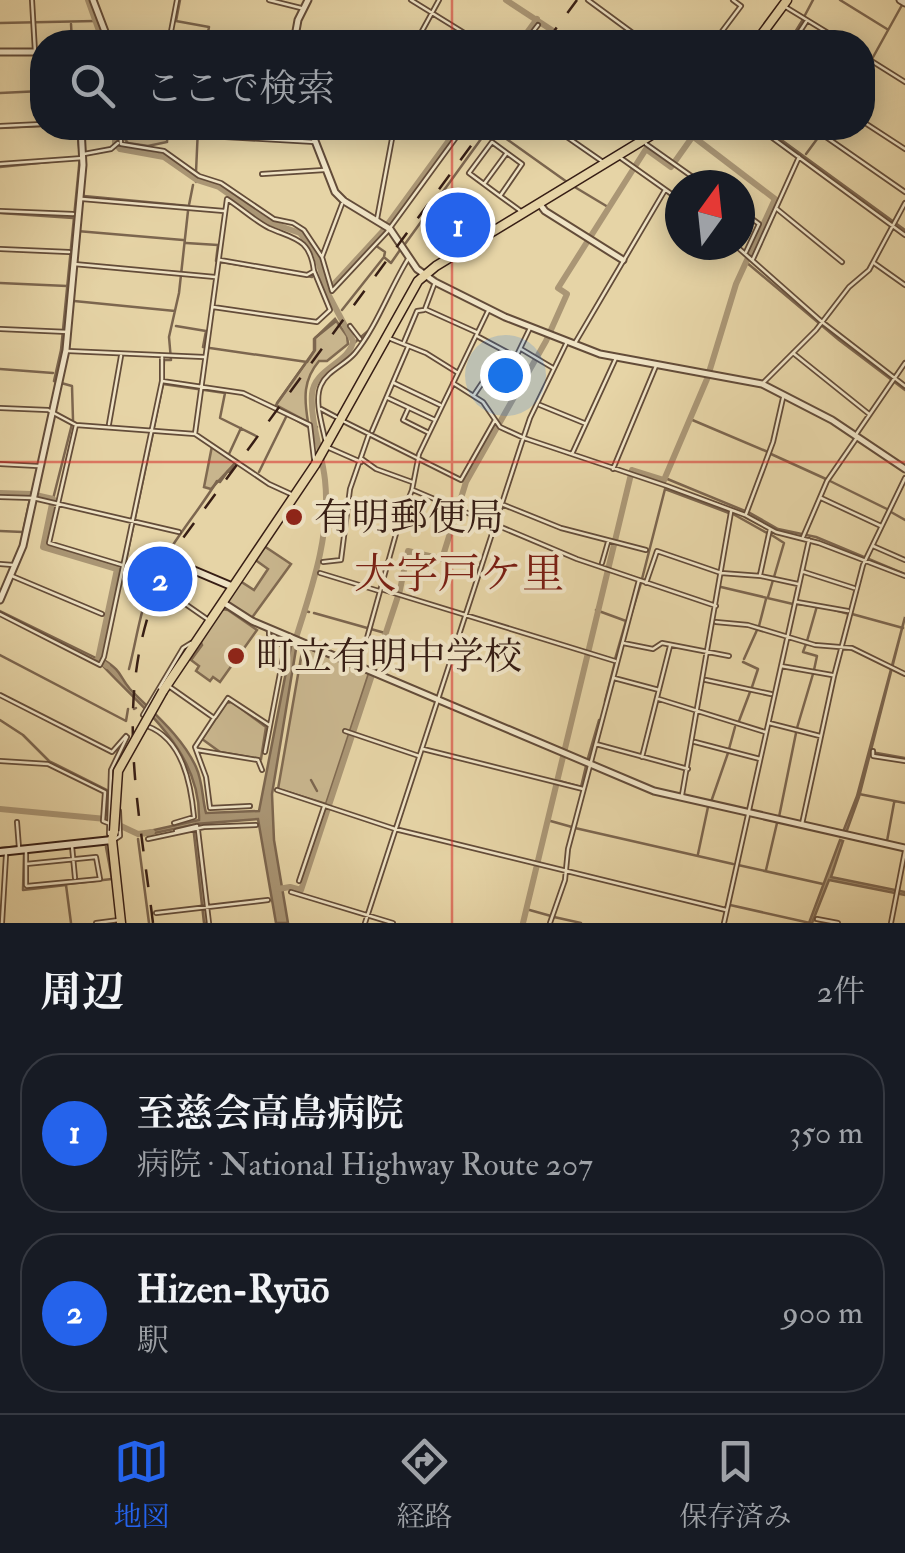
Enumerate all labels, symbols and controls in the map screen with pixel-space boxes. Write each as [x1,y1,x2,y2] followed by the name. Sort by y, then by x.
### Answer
[30,30,875,140] search box
[65,58,120,113] icon: search
[145,65,335,113] text: ここで検索
[665,170,755,260] north arrow
[426,188,490,262] pin: 1
[480,350,531,401] your location
[314,494,504,542] place label: 有明郵便局
[283,506,305,528] marker: 有明郵便局
[128,542,192,616] pin: 2
[354,549,564,601] district label: 大字戸ケ里
[256,633,522,681] place label: 町立有明中学校
[225,645,247,667] marker: 町立有明中学校
[40,967,124,1019] text: 周辺
[817,972,865,1012] text: 2件
[137,1090,403,1138] text: 至慈会高島病院
[69,1113,80,1153] text: 1
[789,1113,863,1153] text: 350 m
[137,1145,593,1185] text: 病院 · National Highway Route 207
[137,1266,329,1314] text: Hizen-Ryūō
[66,1293,83,1333] text: 2
[782,1293,863,1333] text: 900 m
[137,1321,169,1361] text: 駅
[113,1434,170,1535] tab: 地図
[396,1434,453,1535] tab: 経路
[679,1434,792,1535] tab: 保存済み

